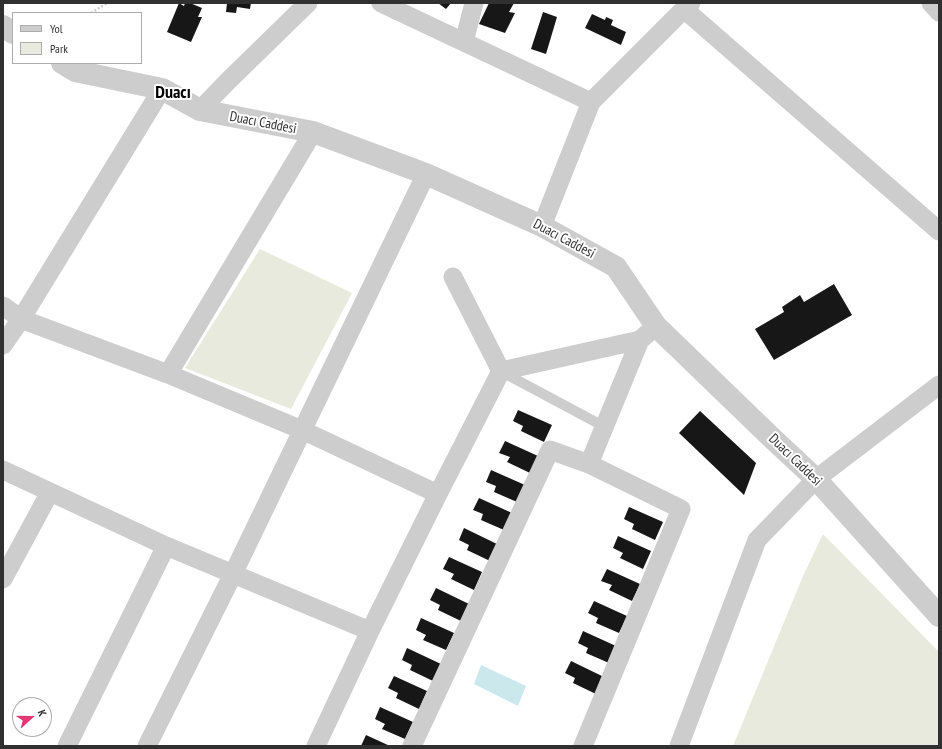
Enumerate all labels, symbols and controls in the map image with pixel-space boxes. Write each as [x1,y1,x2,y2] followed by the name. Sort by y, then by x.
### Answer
[12,12,142,64] legend
[50,21,63,36] text: Yol
[50,41,68,56] text: Park
[155,82,191,104] district label: Duacı
[228,108,298,138] street label: Duacı Caddesi
[530,216,598,262] street label: Duacı Caddesi
[765,431,825,489] street label: Duacı Caddesi
[12,697,52,737] north arrow
[35,708,50,718] text: K

